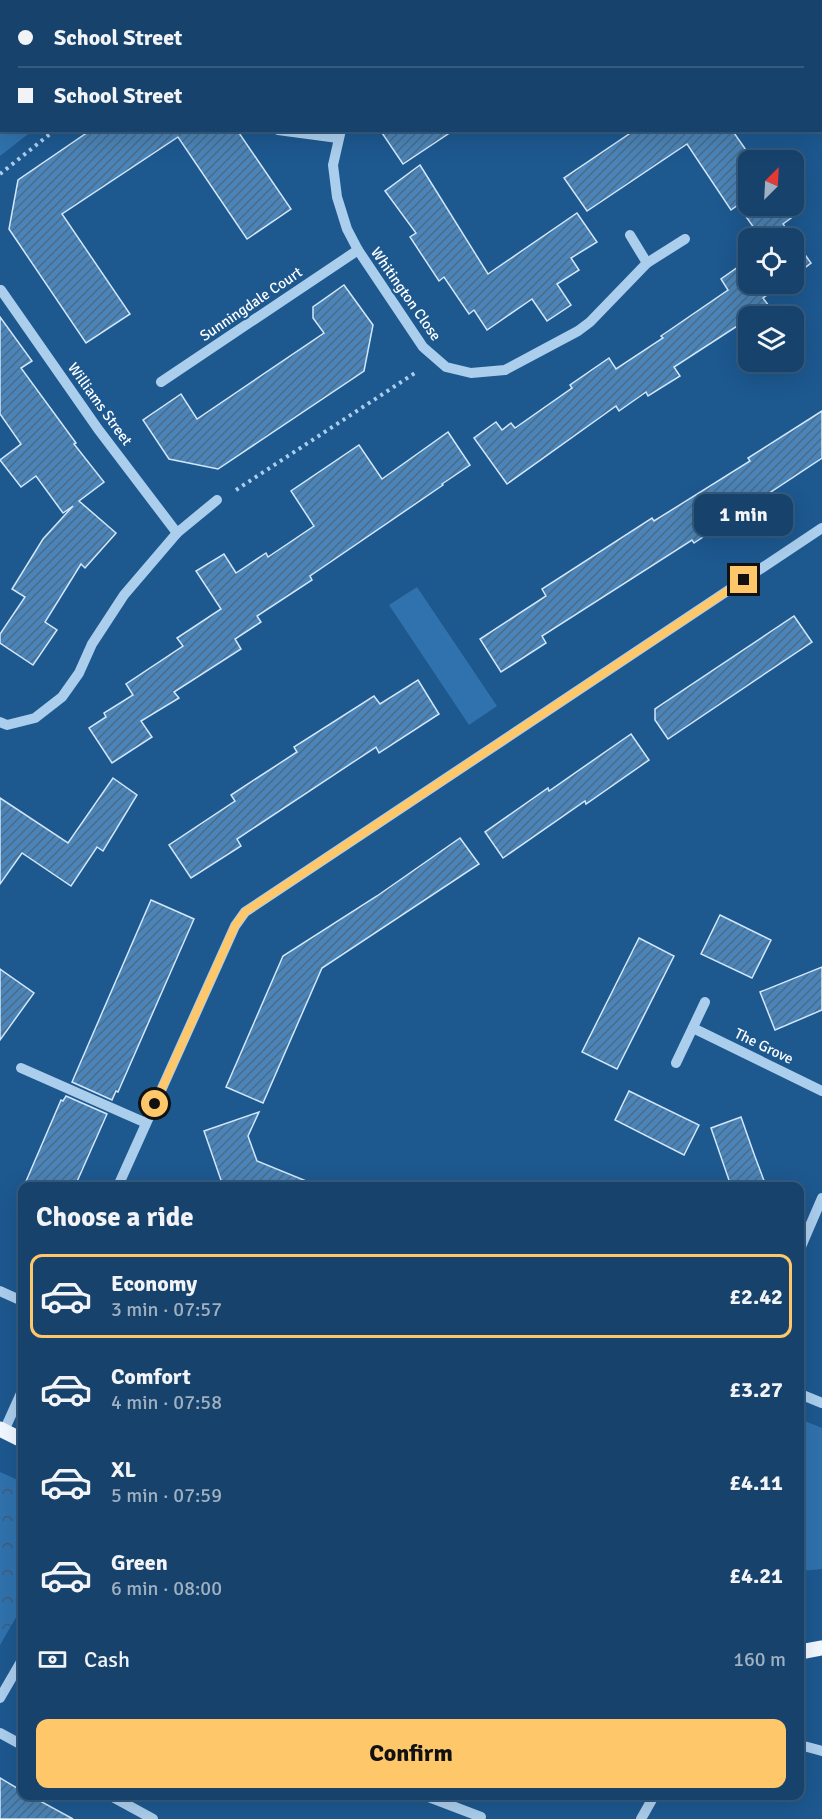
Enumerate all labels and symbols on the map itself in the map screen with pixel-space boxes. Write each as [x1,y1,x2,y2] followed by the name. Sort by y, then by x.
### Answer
[738,150,804,216] north arrow
[367,244,445,344] street label: Whitington Close
[196,263,306,345] street label: Sunningdale Court
[64,359,136,449] street label: Williams Street
[694,493,794,535] callout: 1 min
[730,566,757,593] route end
[732,1024,796,1068] street label: The Grove
[141,1090,168,1117] route start

